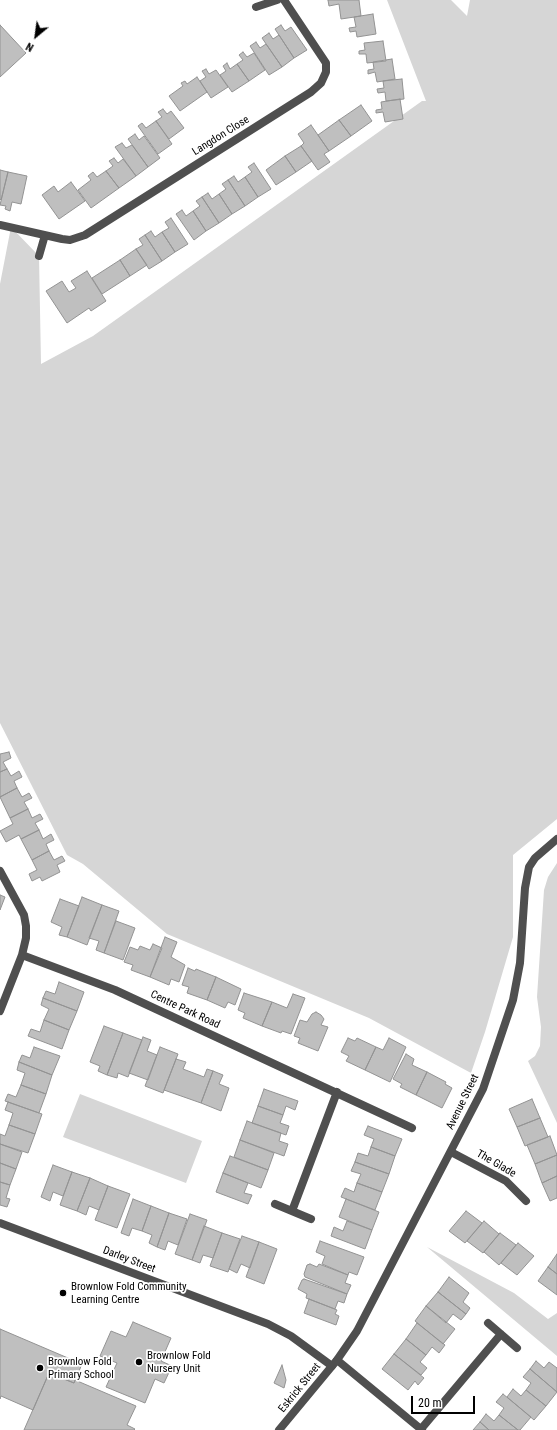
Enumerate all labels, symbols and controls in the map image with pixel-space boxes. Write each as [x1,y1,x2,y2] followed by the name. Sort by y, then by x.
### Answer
[16,16,56,56] north arrow
[24,40,36,54] text: N
[190,113,252,159] street label: Langdon Close
[148,988,222,1032] street label: Centre Park Road
[444,1072,482,1132] street label: Avenue Street
[474,1147,518,1181] street label: The Glade
[101,1244,157,1276] street label: Darley Street
[71,1280,186,1306] place label: Brownlow Fold Community Learning Centre
[58,1288,68,1298] marker: Brownlow Fold Community Learning Centre
[147,1349,211,1375] place label: Brownlow Fold Nursery Unit
[48,1355,114,1381] place label: Brownlow Fold Primary School
[134,1357,144,1367] marker: Brownlow Fold Nursery Unit
[276,1361,324,1415] street label: Eskrick Street
[35,1363,45,1373] marker: Brownlow Fold Primary School
[413,1388,477,1414] scale bar
[418,1396,442,1410] text: 20 m

